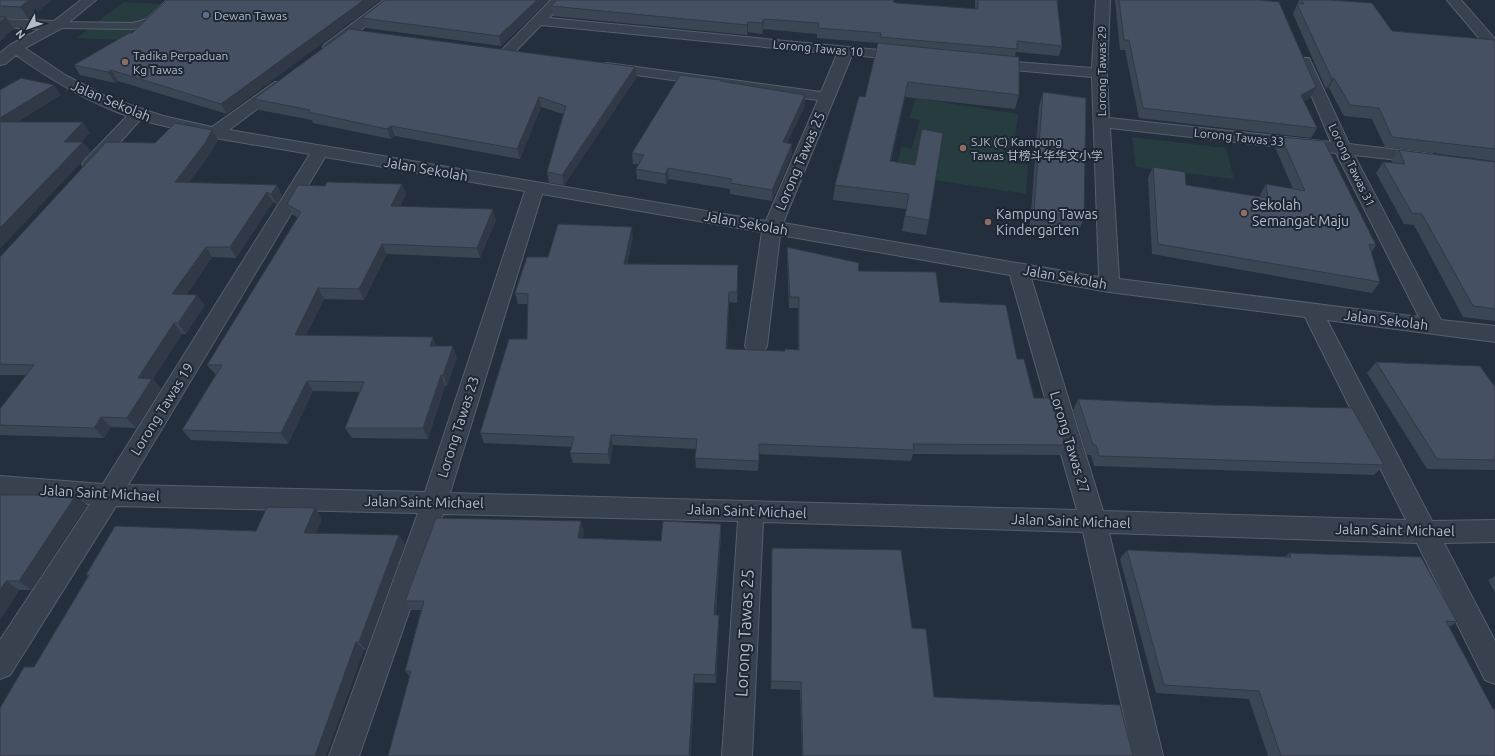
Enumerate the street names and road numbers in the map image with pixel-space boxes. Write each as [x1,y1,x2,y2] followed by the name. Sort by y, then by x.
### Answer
[1095,26,1108,116] street label: Lorong Tawas 29
[772,38,864,58] street label: Lorong Tawas 10
[69,77,153,125] street label: Jalan Sekolah
[772,109,828,213] street label: Lorong Tawas 25
[1326,121,1378,209] street label: Lorong Tawas 31
[1193,126,1285,148] street label: Lorong Tawas 33
[383,154,469,184] street label: Jalan Sekolah
[703,208,789,238] street label: Jalan Sekolah
[1022,262,1108,292] street label: Jalan Sekolah
[1343,307,1429,333] street label: Jalan Sekolah
[127,360,197,458] street label: Lorong Tawas 19
[434,374,482,480] street label: Lorong Tawas 23
[1047,389,1093,495] street label: Lorong Tawas 27
[40,482,160,504] street label: Jalan Saint Michael
[364,493,484,511] street label: Jalan Saint Michael
[687,501,807,521] street label: Jalan Saint Michael
[1011,511,1131,531] street label: Jalan Saint Michael
[1335,521,1455,539] street label: Jalan Saint Michael
[731,568,757,698] street label: Lorong Tawas 25

